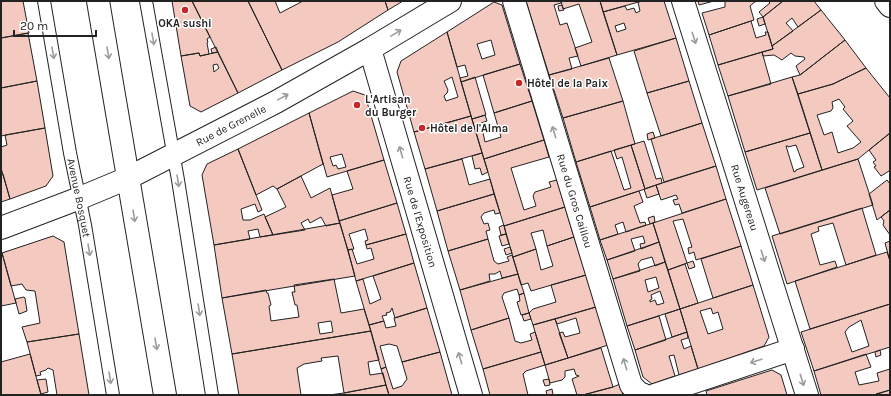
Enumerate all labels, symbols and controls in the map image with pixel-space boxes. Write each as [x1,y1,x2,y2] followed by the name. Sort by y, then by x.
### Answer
[180,5,190,15] marker: OKA sushi
[14,12,96,38] scale bar
[158,17,212,30] place label: OKA sushi
[20,19,48,33] text: 20 m
[390,29,401,37] one-way arrow
[691,32,699,44] one-way arrow
[149,33,157,46] one-way arrow
[49,46,57,59] one-way arrow
[104,46,112,59] one-way arrow
[527,77,608,90] place label: Hôtel de la Paix
[514,78,524,88] marker: Hôtel de la Paix
[277,93,289,101] one-way arrow
[365,93,417,119] place label: L'Artisan du Burger
[352,100,362,110] marker: L'Artisan du Burger
[194,102,269,149] street label: Rue de Grenelle
[430,122,508,135] place label: Hôtel de l'Alma
[417,123,427,133] marker: Hôtel de l'Alma
[550,126,557,139] one-way arrow
[397,146,404,159] one-way arrow
[554,152,595,250] street label: Rue du Gros Caillou
[64,157,93,238] street label: Avenue Bosquet
[728,163,761,232] street label: Rue Augereau
[175,174,183,187] one-way arrow
[400,175,439,269] street label: Rue de l'Exposition
[130,209,138,222] one-way arrow
[85,243,93,256] one-way arrow
[760,249,767,262] one-way arrow
[195,303,203,316] one-way arrow
[152,337,160,350] one-way arrow
[456,351,463,364] one-way arrow
[621,358,628,371] one-way arrow
[750,358,762,366] one-way arrow
[106,371,114,384] one-way arrow
[799,373,806,386] one-way arrow

